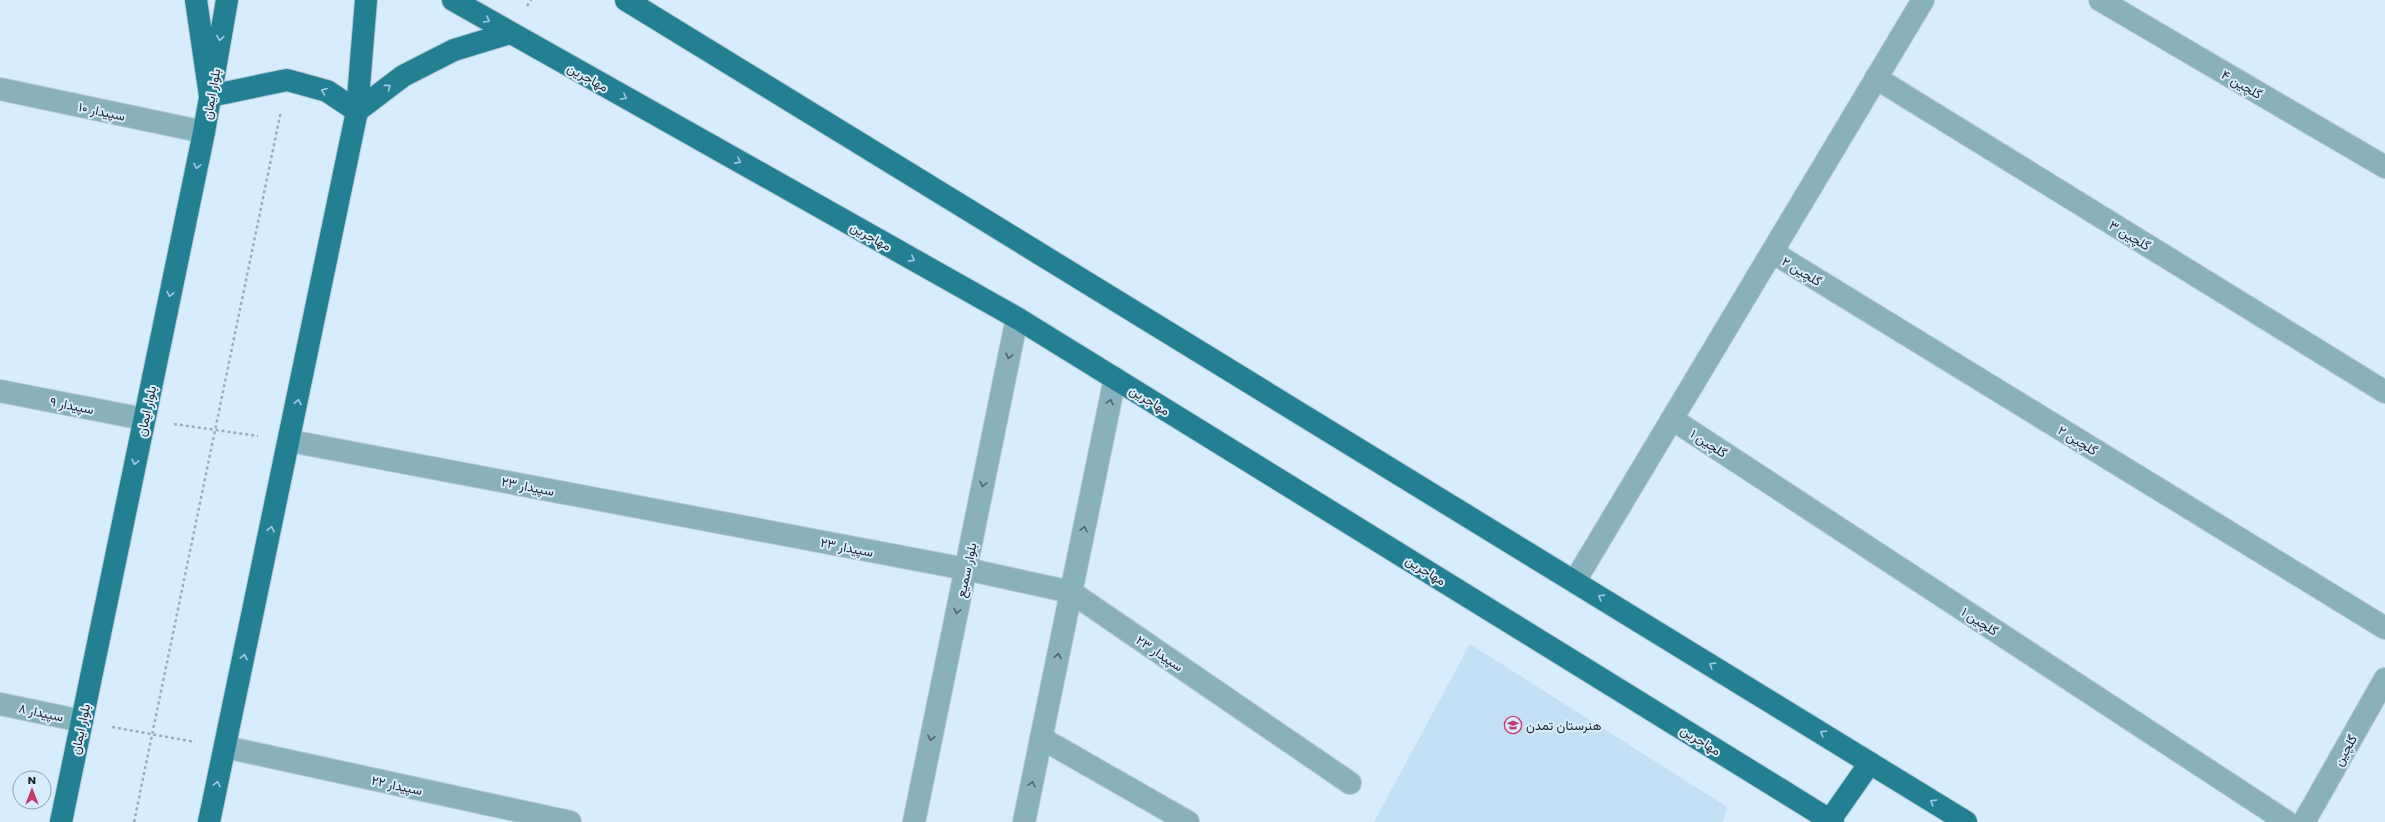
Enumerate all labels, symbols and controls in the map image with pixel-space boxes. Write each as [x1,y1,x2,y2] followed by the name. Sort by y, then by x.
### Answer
[483,15,490,22] one-way arrow
[216,35,225,42] one-way arrow
[564,58,612,97] street label: مهاجرین
[2218,65,2266,104] street label: گلچین ۴
[198,67,225,121] street label: بلوار ایمان
[383,85,390,92] one-way arrow
[320,87,327,95] one-way arrow
[620,93,628,100] one-way arrow
[77,97,127,126] street label: سپیدار ۱۰
[734,156,741,164] one-way arrow
[193,163,201,169] one-way arrow
[2105,216,2154,255] street label: گلچین ۳
[847,217,895,256] street label: مهاجرین
[1778,252,1826,291] street label: گلچین ۲
[908,254,915,262] one-way arrow
[167,290,175,297] one-way arrow
[1006,353,1014,359] one-way arrow
[1126,381,1174,420] street label: مهاجرین
[132,384,161,438] street label: بلوار ایمان
[48,392,95,419] street label: سپیدار ۹
[293,399,301,405] one-way arrow
[1105,399,1113,405] one-way arrow
[2054,421,2101,460] street label: گلچین ۲
[1687,424,1731,463] street label: گلچین ۱
[132,459,140,465] one-way arrow
[500,472,556,501] street label: سپیدار ۲۳
[980,480,988,487] one-way arrow
[267,526,275,533] one-way arrow
[1079,526,1087,532] one-way arrow
[819,533,875,562] street label: سپیدار ۲۳
[951,541,982,599] street label: بلوار سمیع
[1402,551,1450,590] street label: مهاجرین
[1598,594,1605,602] one-way arrow
[1958,602,2002,641] street label: گلچین ۱
[954,608,962,614] one-way arrow
[1132,631,1187,676] street label: سپیدار ۲۳
[240,653,248,660] one-way arrow
[1053,653,1061,660] one-way arrow
[1709,663,1716,670] one-way arrow
[17,698,65,727] street label: سپیدار ۸
[66,702,95,756] street label: بلوار ایمان
[1503,715,1523,735] school or university icon: هنرستان تمدن
[1526,716,1601,735] place label: هنرستان تمدن
[1677,721,1725,760] street label: مهاجرین
[1820,731,1827,738] one-way arrow
[2329,731,2362,769] street label: گلچین
[928,735,936,741] one-way arrow
[12,770,52,810] north arrow
[370,771,424,800] street label: سپیدار ۲۲
[28,772,36,788] text: N
[213,781,221,787] one-way arrow
[1027,781,1035,787] one-way arrow
[1930,799,1937,806] one-way arrow

